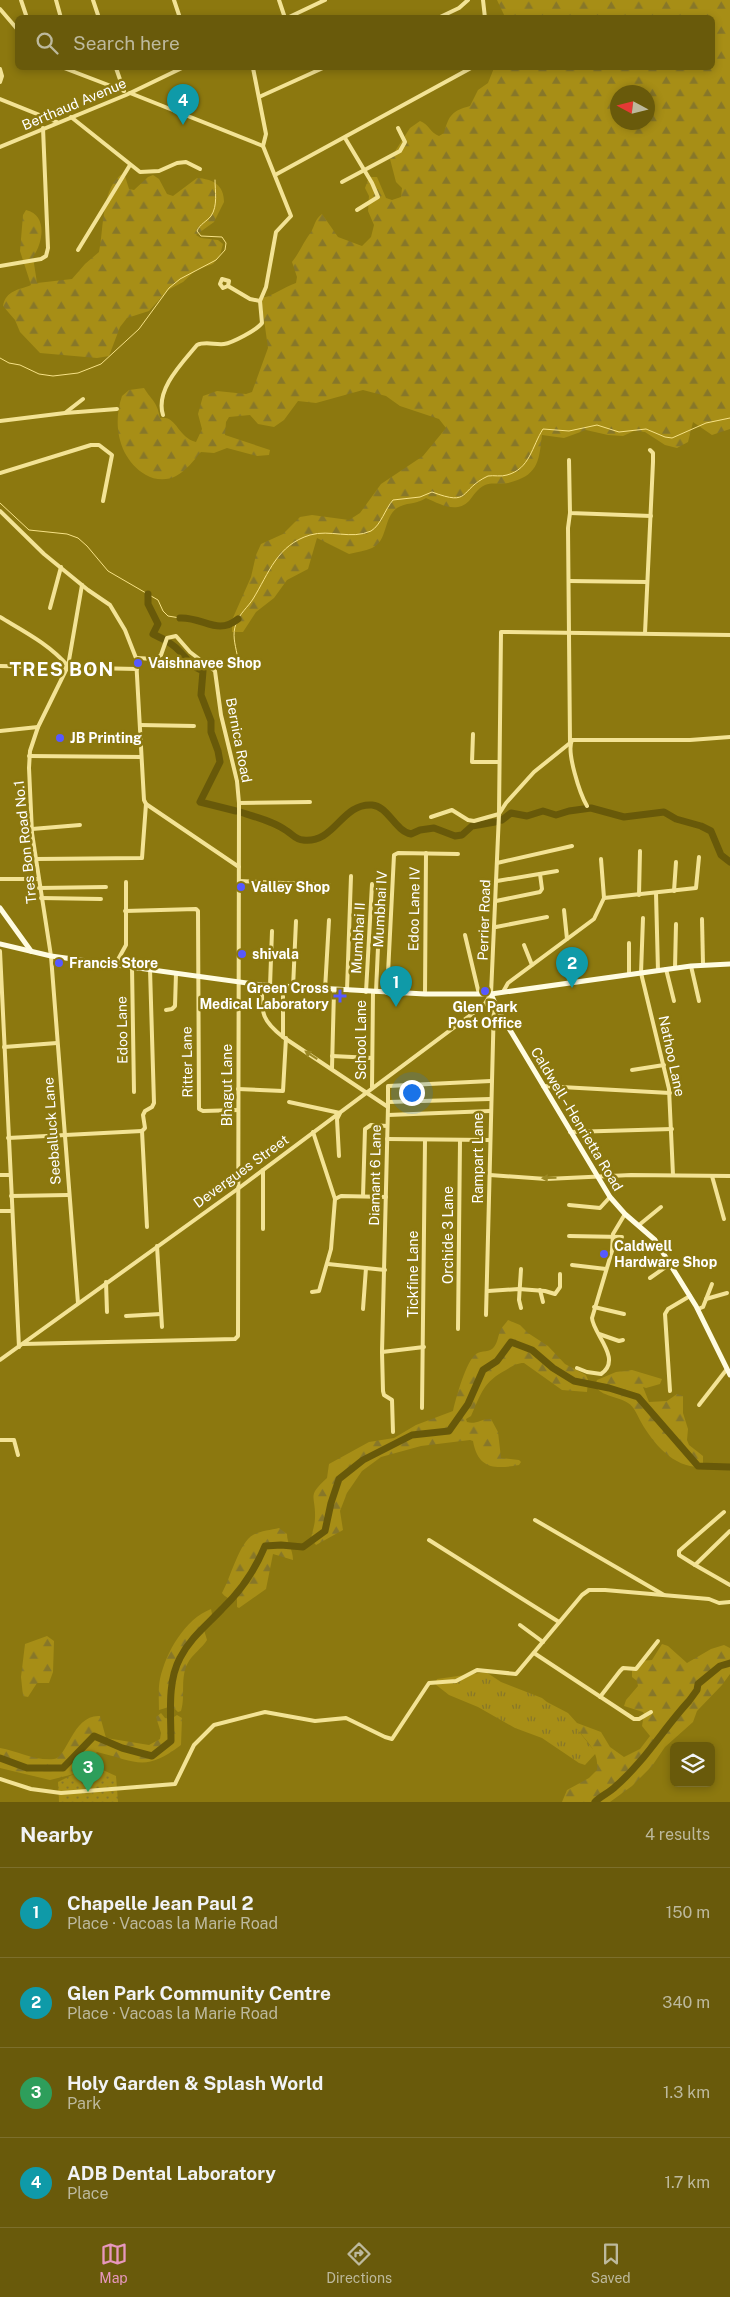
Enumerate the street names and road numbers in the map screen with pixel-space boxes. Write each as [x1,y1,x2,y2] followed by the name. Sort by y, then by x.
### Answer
[19,75,129,133] street label: Berthaud Avenue
[223,696,255,784] street label: Bernica Road
[11,779,39,905] street label: Tres Bon Road No.1
[405,866,423,951] street label: Edoo Lane IV
[370,870,390,948] street label: Mumbhai IV
[475,879,493,961] street label: Perrier Road
[348,902,368,974] street label: Mumbhai II
[113,996,131,1064] street label: Edoo Lane
[353,1000,369,1080] street label: School Lane
[656,1014,688,1098] street label: Nathoo Lane
[178,1026,196,1098] street label: Ritter Lane
[219,1044,235,1126] street label: Bhagut Lane
[528,1044,626,1194] street label: Caldwell – Henrietta Road
[40,1077,64,1185] street label: Seeballuck Lane
[470,1112,486,1203] street label: Rampart Lane
[366,1124,384,1226] street label: Diamant 6 Lane
[190,1131,292,1211] street label: Devergues Street
[440,1186,456,1284] street label: Orchide 3 Lane
[405,1230,421,1317] street label: Tickfine Lane

